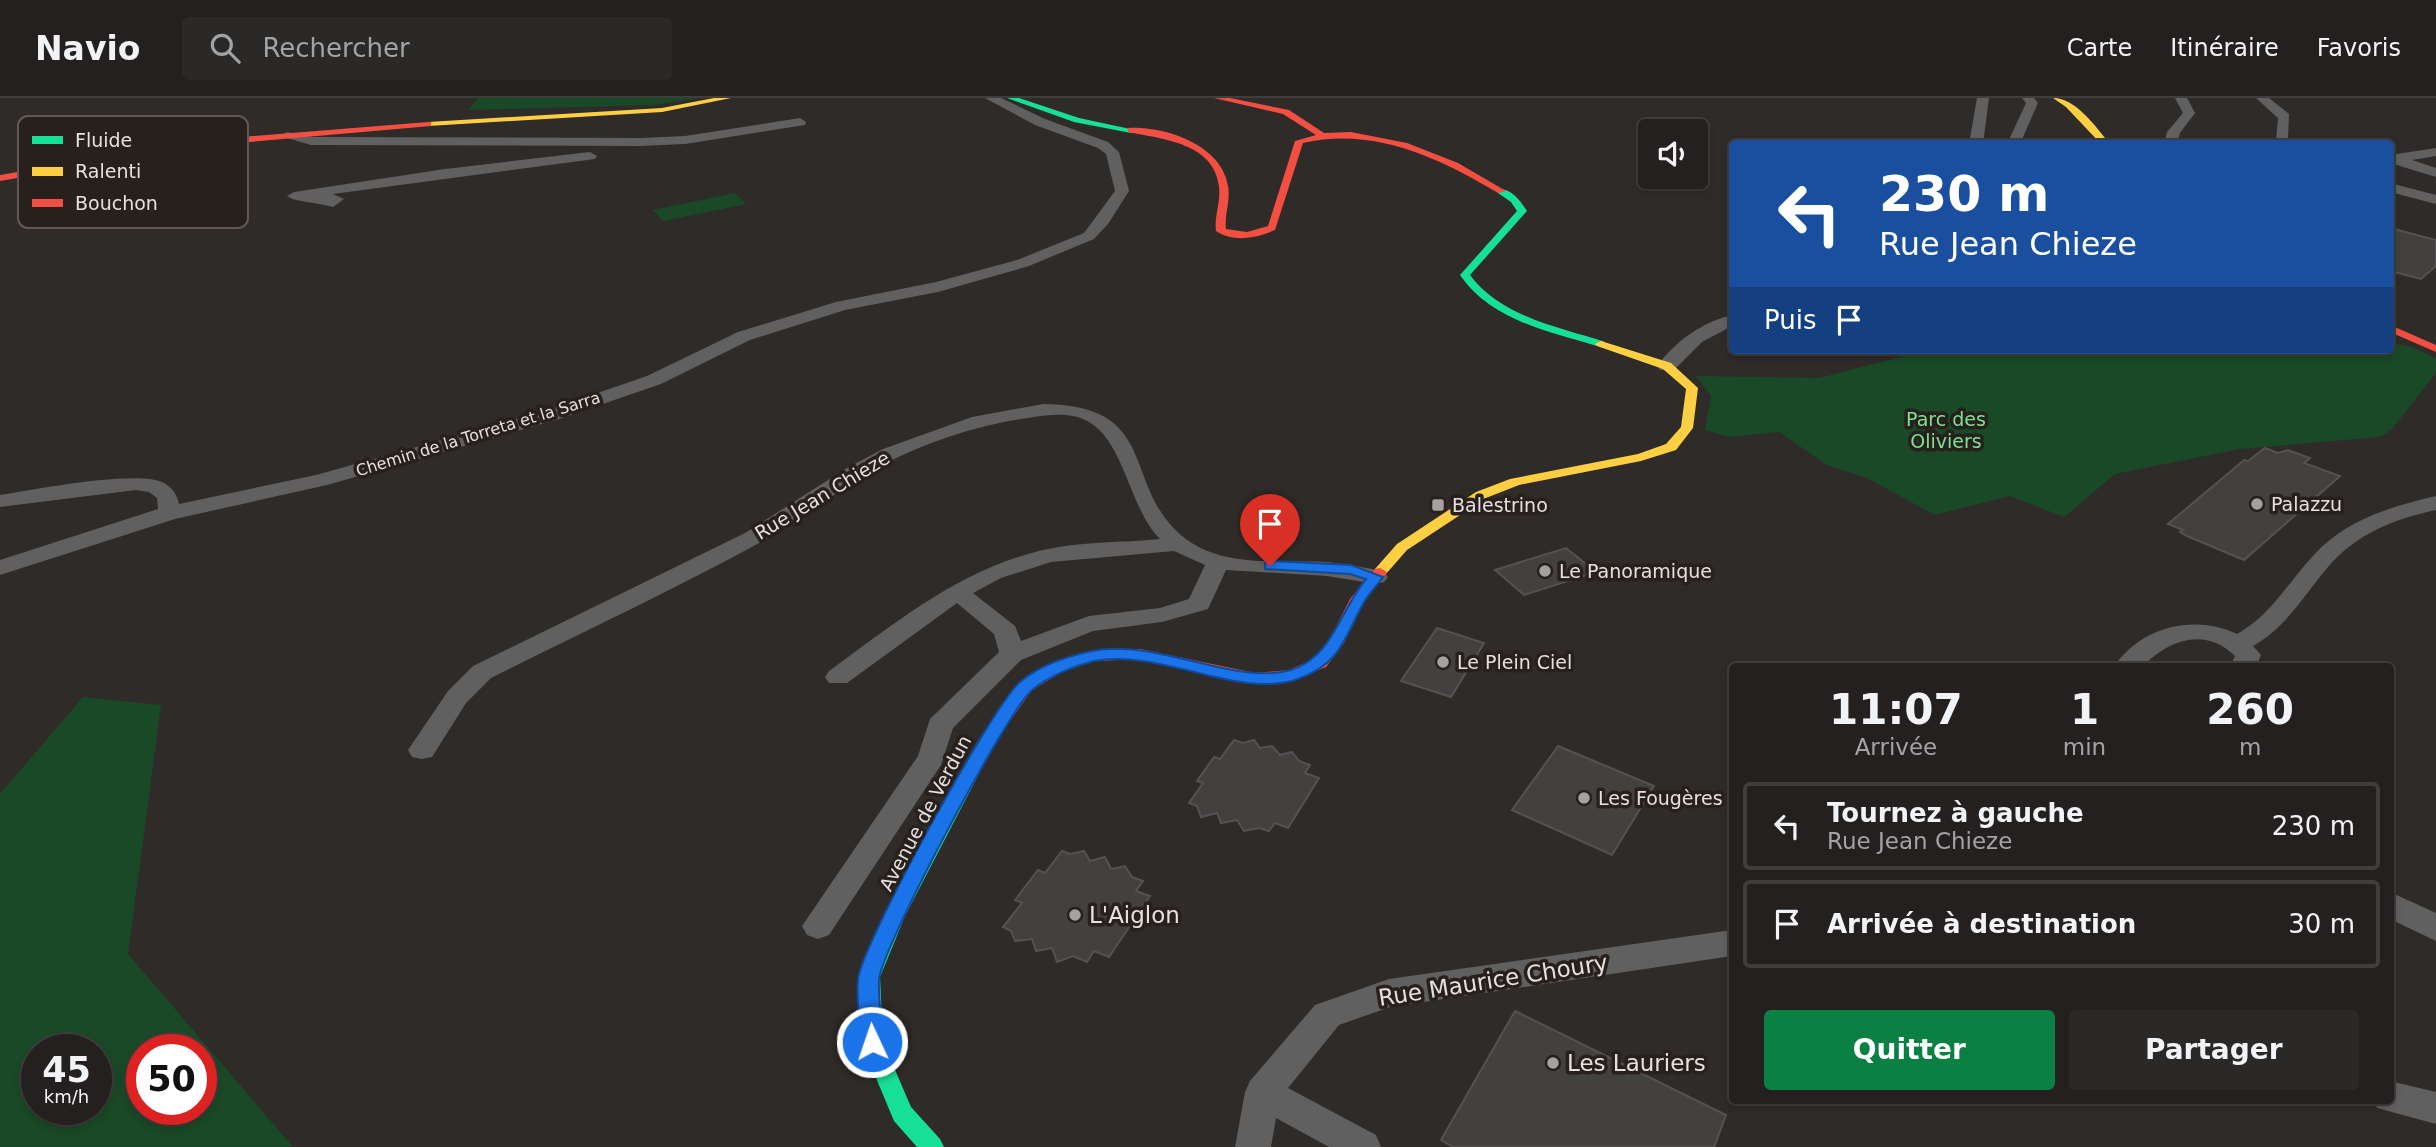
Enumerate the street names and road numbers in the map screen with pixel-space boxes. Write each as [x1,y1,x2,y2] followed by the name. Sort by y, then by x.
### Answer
[354,388,602,480] street label: Chemin de la Torreta et la Sarra
[751,446,893,544] street label: Rue Jean Chieze
[875,731,975,895] street label: Avenue de Verdun
[1376,949,1610,1011] street label: Rue Maurice Choury

